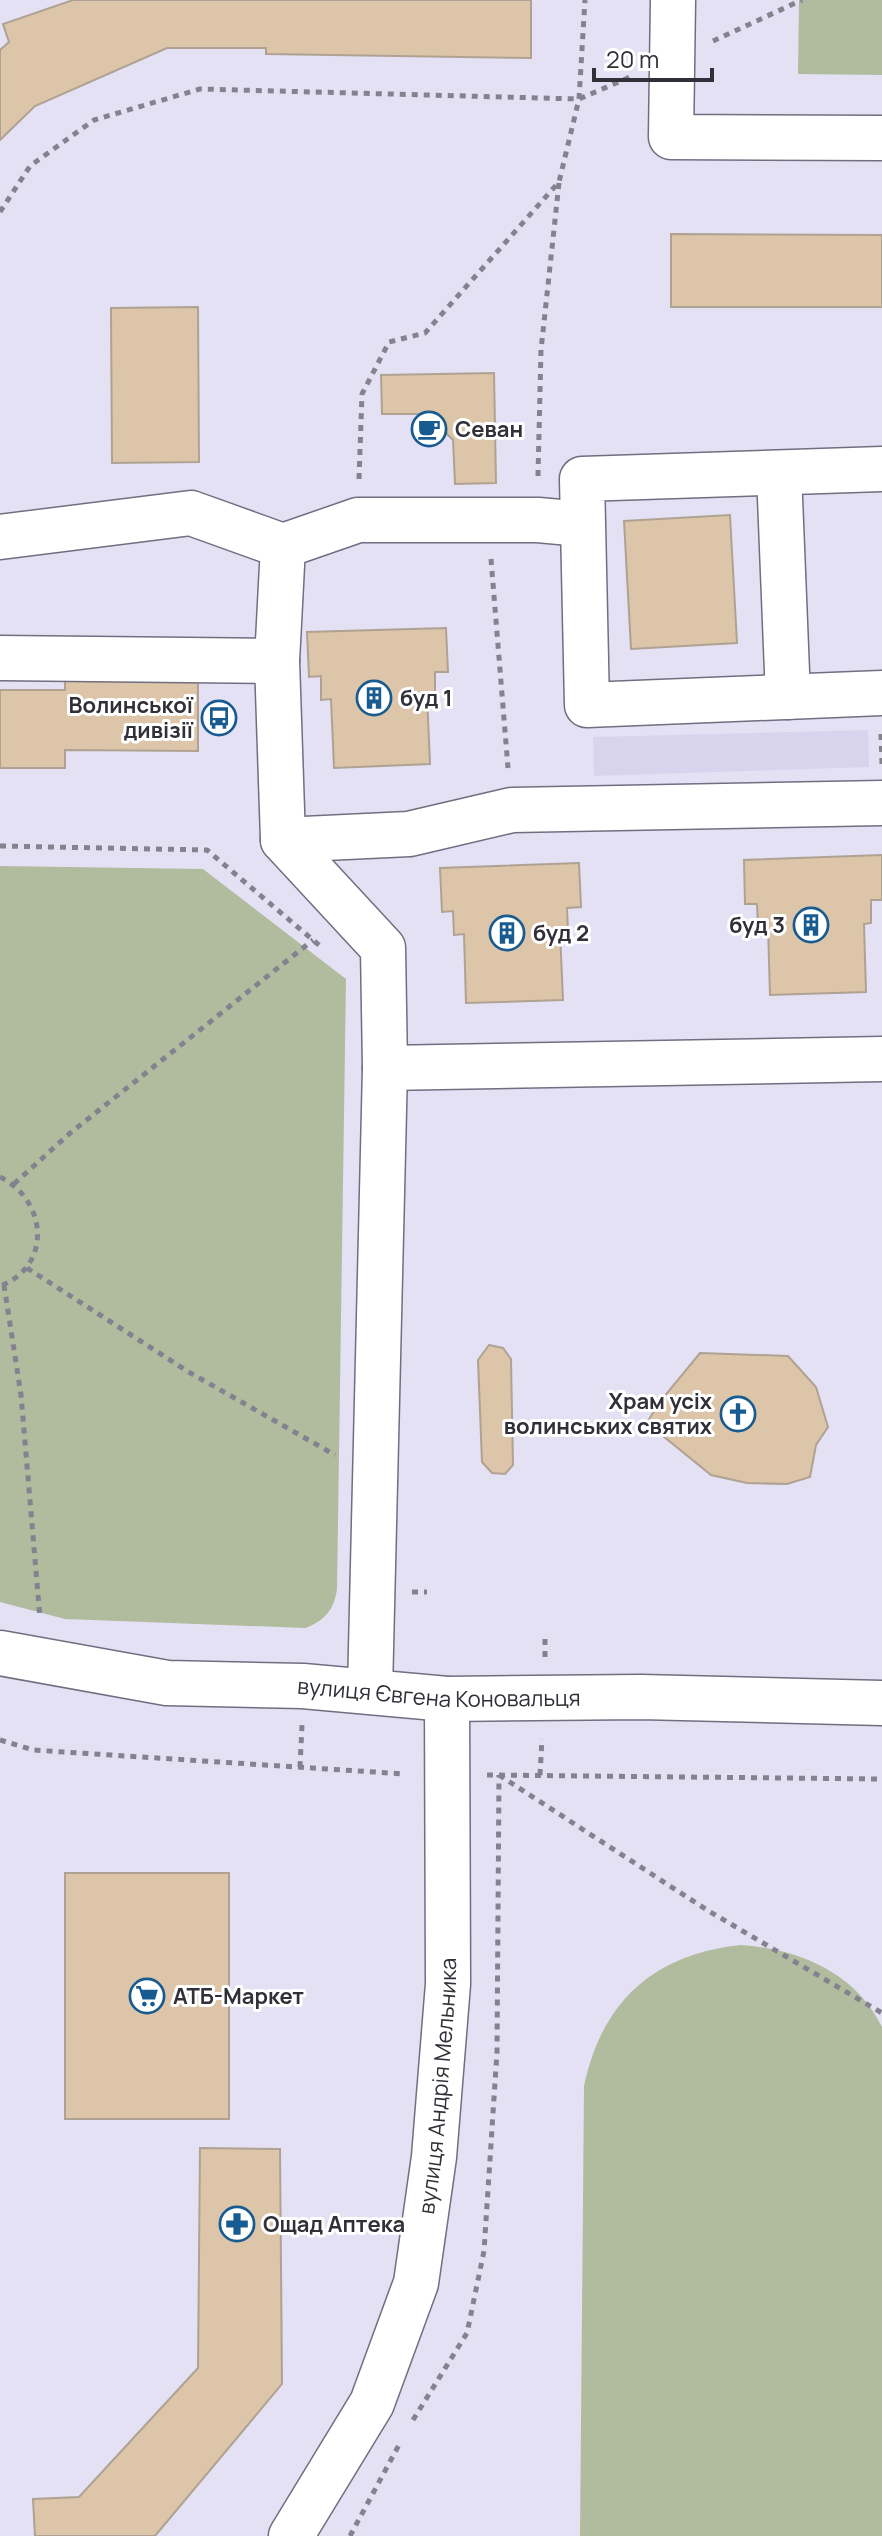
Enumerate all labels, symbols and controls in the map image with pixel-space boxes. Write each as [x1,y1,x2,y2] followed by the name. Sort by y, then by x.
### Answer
[594,32,712,82] scale bar
[606,42,659,75] text: 20 m
[410,410,448,448] cafe icon: Севан
[455,414,523,444] place label: Севан
[355,679,393,717] building icon: буд 1
[400,683,453,713] place label: буд 1
[69,690,194,745] place label: Волинської дивізії
[200,699,238,737] bus stop icon: Волинської дивізії
[792,906,830,944] building icon: буд 3
[729,910,785,940] place label: буд 3
[488,914,526,952] building icon: буд 2
[533,918,589,948] place label: буд 2
[504,1386,712,1441] place label: Храм усіх волинських святих
[719,1395,757,1433] church icon: Храм усіх волинських святих
[296,1671,581,1714] street label: вулиця Євгена Коновальця
[411,1958,463,2216] street label: вулиця Андрія Мельника
[128,1977,166,2015] supermarket icon: АТБ-Маркет
[173,1981,304,2011] place label: АТБ-Маркет
[218,2205,256,2243] pharmacy icon: Ощад Аптека
[263,2209,405,2239] place label: Ощад Аптека

